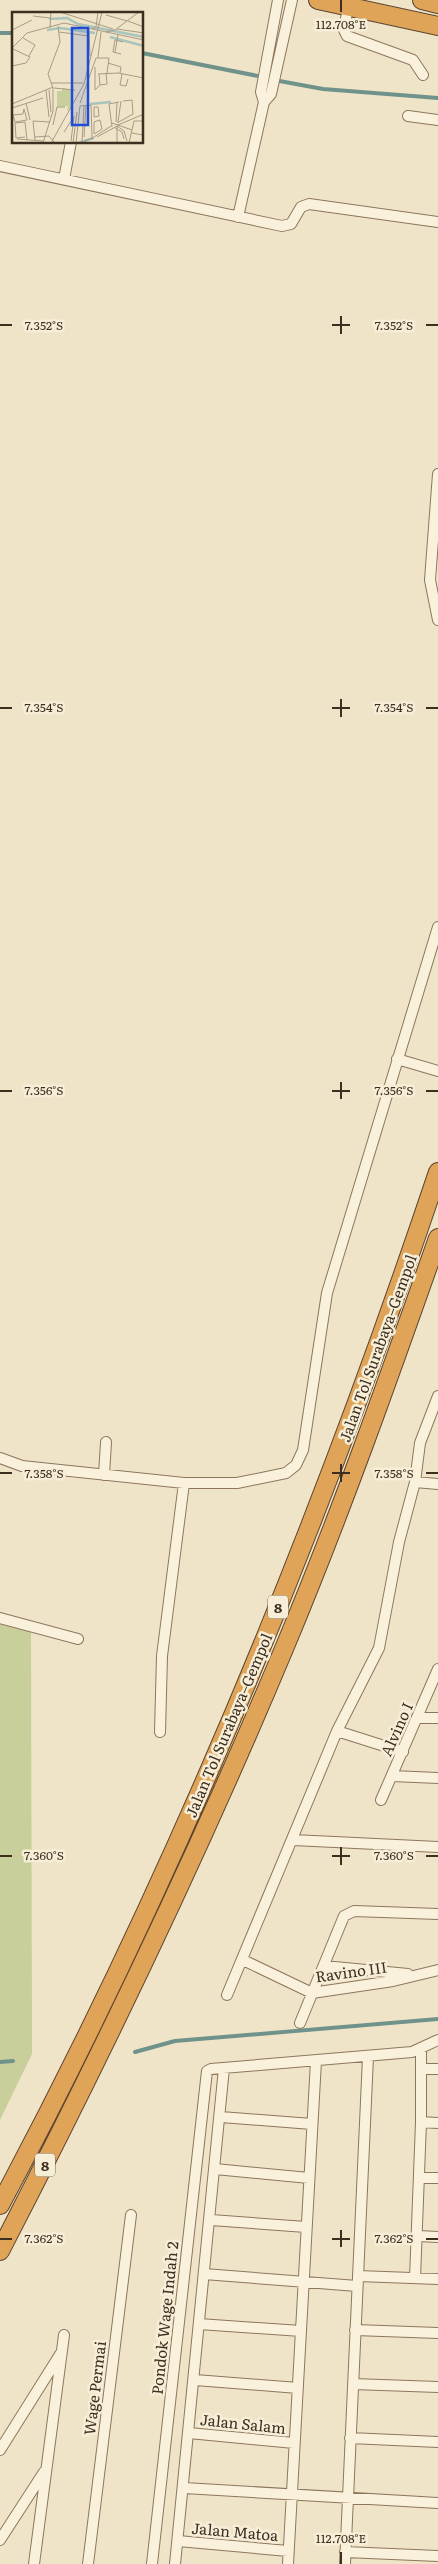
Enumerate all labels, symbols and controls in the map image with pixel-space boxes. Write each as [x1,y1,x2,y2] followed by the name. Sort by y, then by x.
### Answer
[12,12,144,144] inset map
[316,15,367,33] text: 112.708°E
[25,316,63,334] text: 7.352°S
[375,316,413,334] text: 7.352°S
[25,698,63,716] text: 7.354°S
[375,698,413,716] text: 7.354°S
[25,1081,64,1099] text: 7.356°S
[375,1081,414,1099] text: 7.356°S
[332,1251,422,1445] street label: Jalan Tol Surabaya–Gempol
[24,1464,64,1482] text: 7.358°S
[374,1464,414,1482] text: 7.358°S
[268,1595,288,1618] road number: 8
[179,1629,277,1821] street label: Jalan Tol Surabaya–Gempol
[374,1698,418,1760] street label: Alvino I
[24,1846,64,1864] text: 7.360°S
[374,1846,414,1864] text: 7.360°S
[314,1955,388,1987] street label: Ravino III
[35,2154,55,2176] road number: 8
[24,2229,64,2247] text: 7.362°S
[374,2229,414,2247] text: 7.362°S
[145,2240,184,2396] street label: Pondok Wage Indah 2
[77,2340,111,2436] street label: Wage Permai
[199,2407,287,2439] street label: Jalan Salam
[191,2516,280,2546] street label: Jalan Matoa
[316,2529,367,2547] text: 112.708°E

